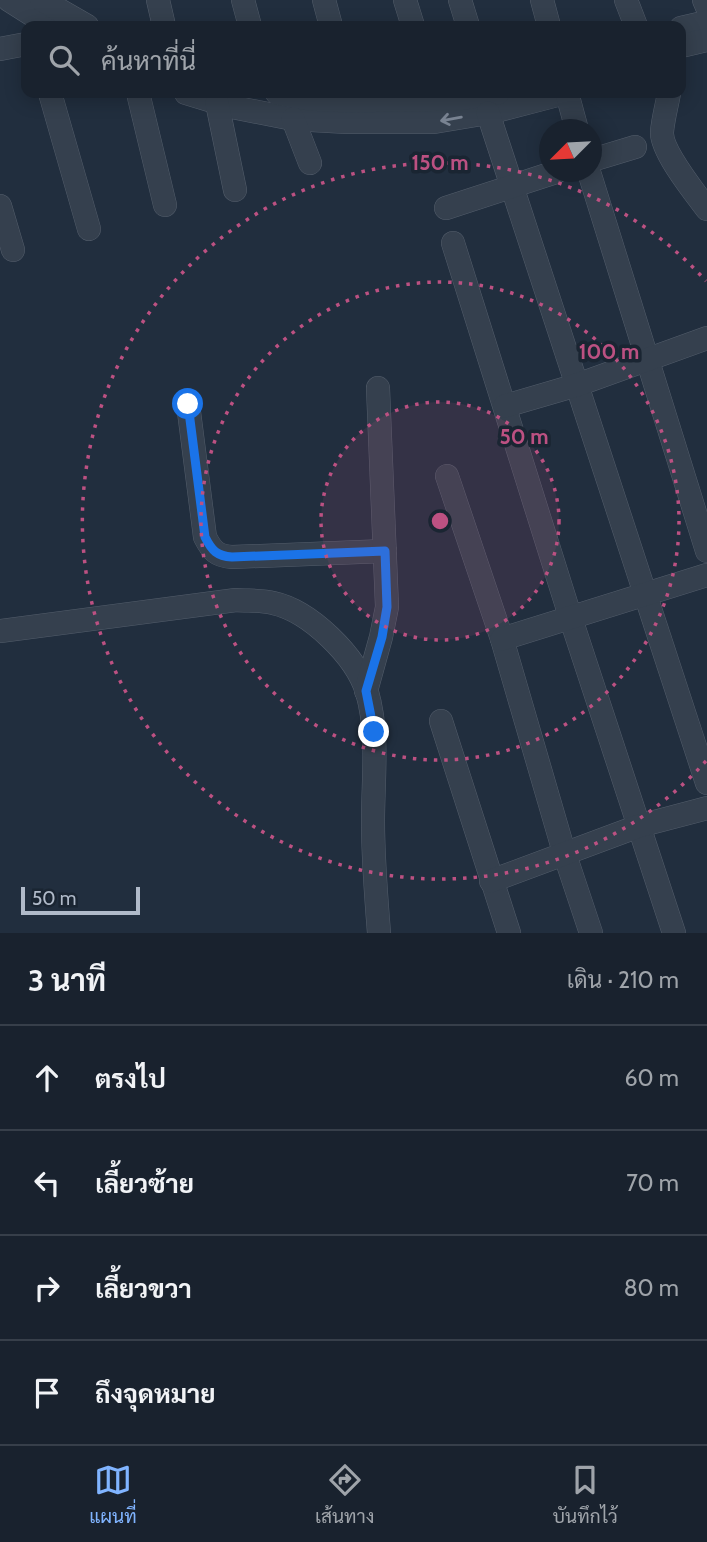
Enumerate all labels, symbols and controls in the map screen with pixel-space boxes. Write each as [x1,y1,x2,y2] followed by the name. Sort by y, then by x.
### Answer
[21,21,686,98] search box
[45,41,83,79] icon: search
[101,45,196,77] text: ค้นหาที่นี่
[440,113,463,126] one-way arrow
[539,119,602,182] north arrow
[412,150,468,175] text: 150 m
[579,339,639,364] text: 100 m
[172,388,203,419] route start
[499,424,549,449] text: 50 m
[428,509,452,533] centre of rings
[358,716,389,747] route end
[21,884,140,916] scale bar
[32,887,76,910] text: 50 m
[28,962,106,999] text: 3 นาที
[567,966,679,994] text: เดิน · 210 m
[28,1059,66,1097] icon: ahead
[95,1063,166,1095] text: ตรงไป
[625,1064,679,1092] text: 60 m
[28,1164,66,1202] icon: left
[95,1168,194,1200] text: เลี้ยวซ้าย
[626,1169,679,1197] text: 70 m
[28,1269,66,1307] icon: right
[95,1273,192,1305] text: เลี้ยวขวา
[624,1274,679,1302] text: 80 m
[28,1374,66,1412] icon: arrive
[95,1378,216,1410] text: ถึงจุดหมาย
[89,1461,137,1528] tab: แผนที่
[315,1461,374,1528] tab: เส้นทาง
[553,1461,618,1528] tab: บันทึกไว้

